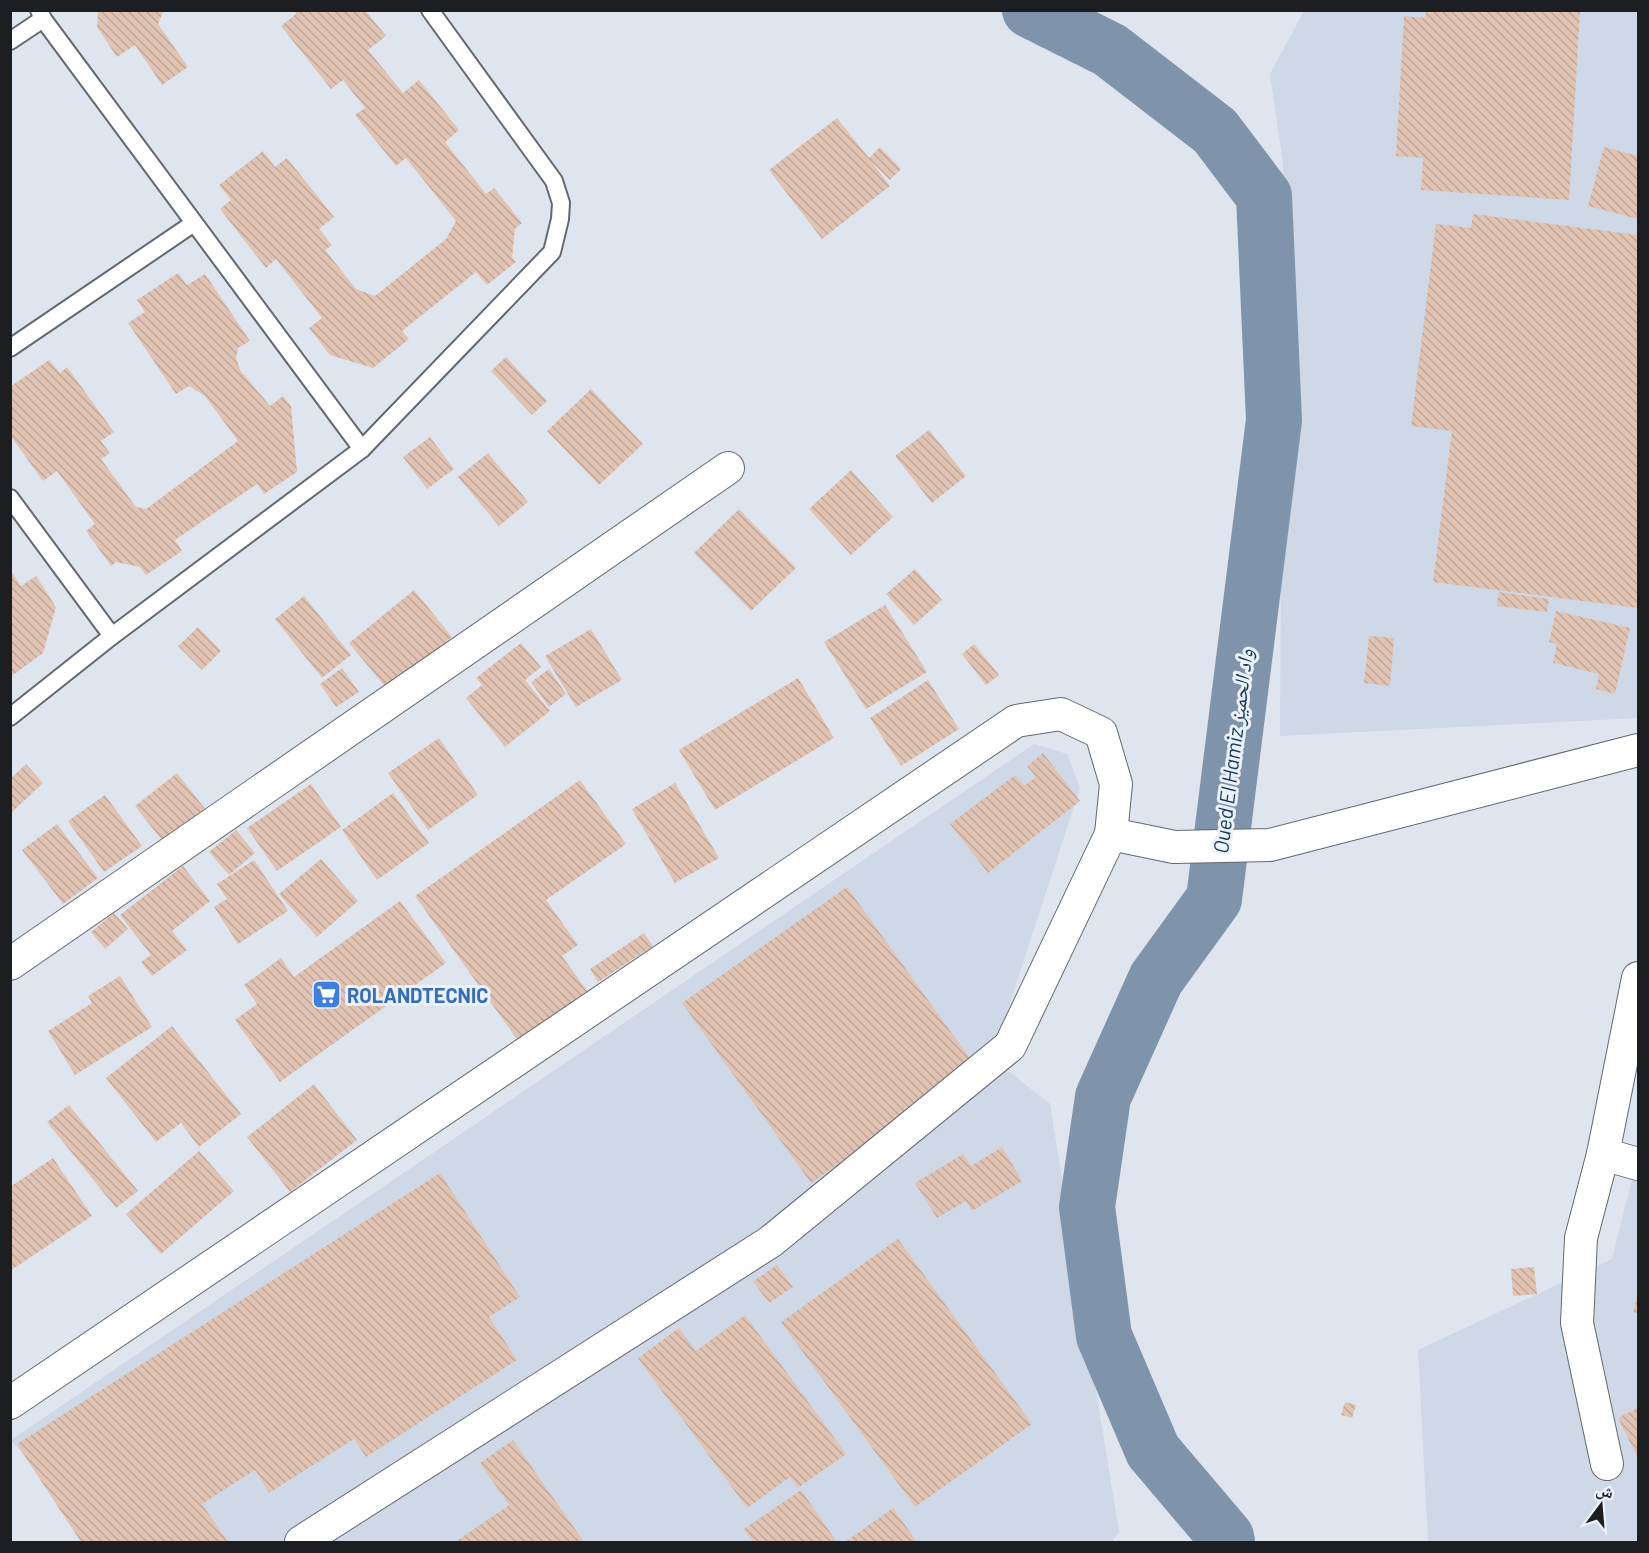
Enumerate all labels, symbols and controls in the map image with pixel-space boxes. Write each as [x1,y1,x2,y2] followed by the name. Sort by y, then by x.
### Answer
[1207,647,1258,855] water label: Oued El Hamiz واد الحميز
[310,979,342,1011] supermarket icon: ROLANDTECNIC
[347,983,488,1007] place label: ROLANDTECNIC
[1571,1475,1631,1535] north arrow
[1594,1479,1616,1503] text: ش

